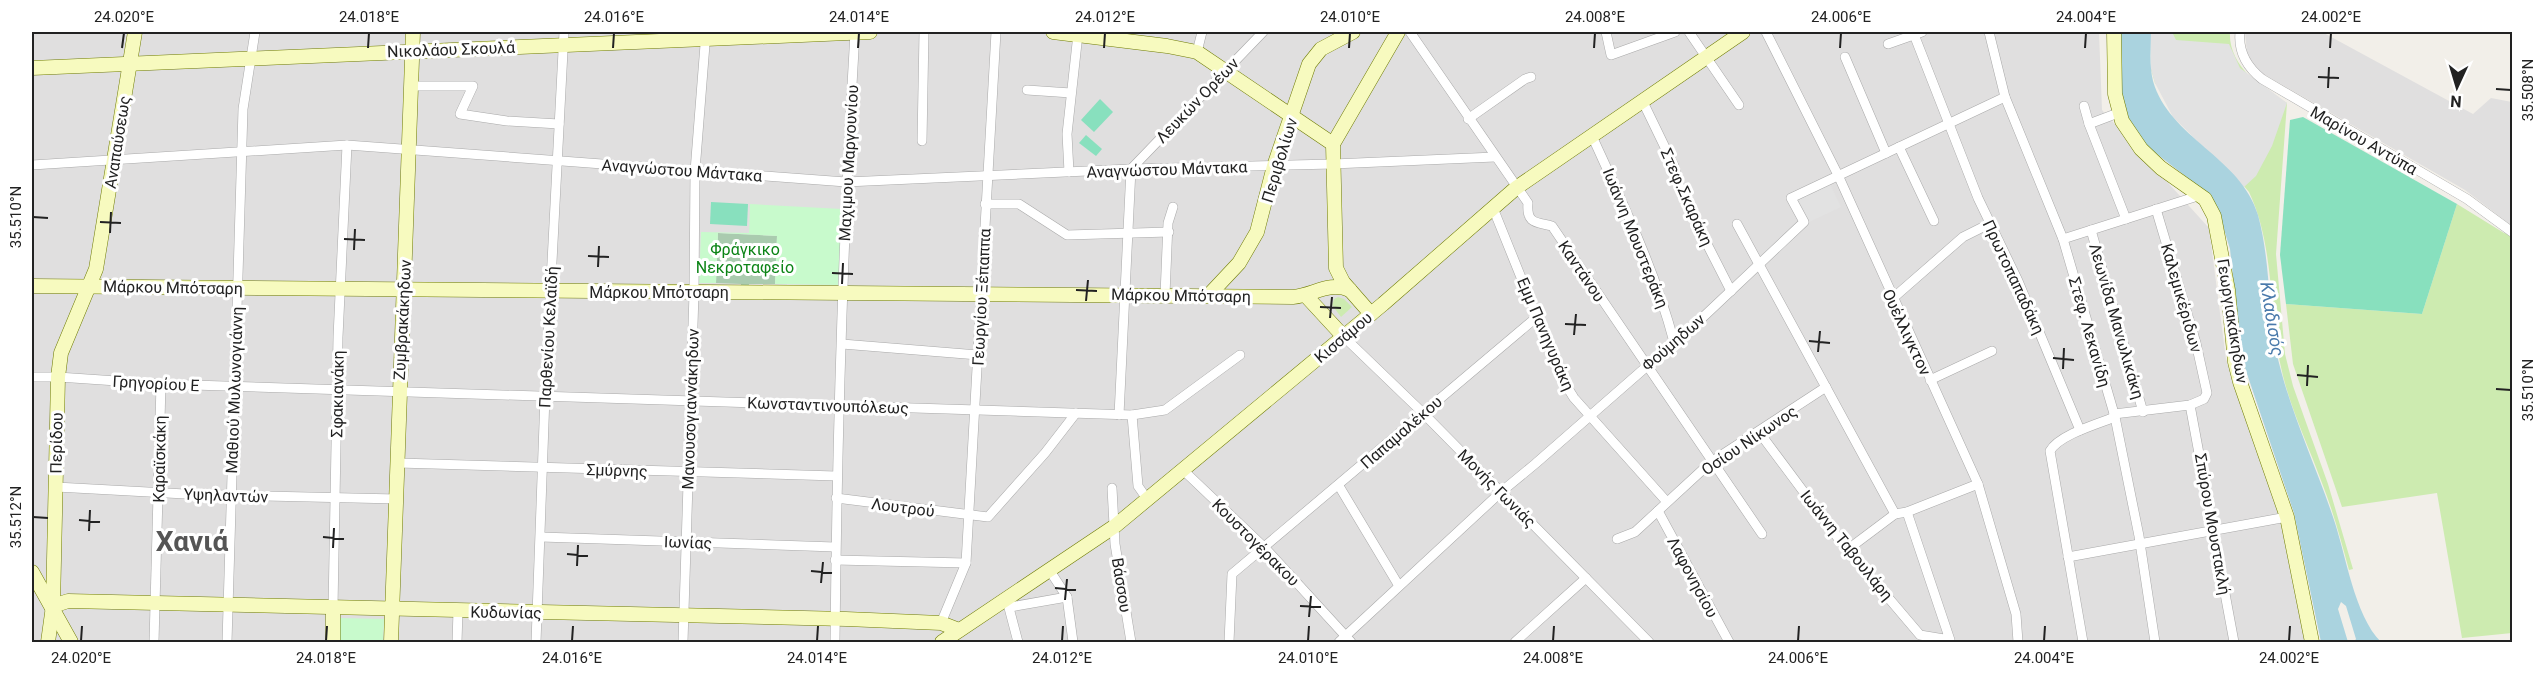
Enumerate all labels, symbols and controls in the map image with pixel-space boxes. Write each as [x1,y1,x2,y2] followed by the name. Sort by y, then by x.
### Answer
[94,8,155,26] text: 24.020°E
[339,8,400,26] text: 24.018°E
[584,8,645,26] text: 24.016°E
[829,8,890,26] text: 24.014°E
[1075,8,1136,26] text: 24.012°E
[1320,8,1381,26] text: 24.010°E
[1565,8,1626,26] text: 24.008°E
[1811,8,1872,26] text: 24.006°E
[2056,8,2117,26] text: 24.004°E
[2301,8,2362,26] text: 24.002°E
[387,38,515,61] street label: Νικολάου Σκουλά
[1152,54,1243,147] street label: Λευκών Ορέων
[2427,57,2487,117] north arrow
[2519,59,2537,121] text: 35.508°N
[835,84,862,242] street label: Μαχιμου Mαργουνίου
[2450,92,2462,111] text: N
[101,94,134,190] street label: Αναπαύσεως
[2307,102,2421,179] street label: Μαρίνου Αντύπα
[1258,115,1301,205] street label: Περιβολίων
[1657,145,1717,249] street label: Στεφ.Σκαράκη
[601,155,763,186] street label: Αναγνώστου Μάντακα
[1086,157,1248,182] street label: Αναγνώστου Μάντακα
[1599,165,1672,311] street label: Ιωάννη Μουστεράκη
[7,186,25,248] text: 35.510°N
[1979,217,2048,338] street label: Πρωτοπαπαδάκη
[968,228,995,366] street label: Γεωργίου Ξέπαππα
[1554,237,1609,305] street label: Καντάνου
[696,240,794,277] park label: Φράγκικο Νεκροταφείο
[2085,241,2148,401] street label: Λεωνίδα Μανωλικάκη
[2157,241,2206,355] street label: Καλεμικέριδων
[2213,257,2252,385] street label: Γεωργιακάκηδων
[390,259,415,381] street label: Ζυμβρακάκηδων
[535,266,562,408] street label: Παρθενίου Κελαϊδή
[1513,275,1578,394] street label: Εμμ Πανηγυράκη
[2065,275,2114,389] street label: Στεφ. Λεκανίδη
[103,277,243,298] street label: Μάρκου Μπότσαρη
[2256,280,2289,358] water label: Κλαδισός
[589,283,729,302] street label: Μάρκου Μπότσαρη
[1111,285,1251,306] street label: Μάρκου Μπότσαρη
[1878,286,1935,379] street label: Ουέλλιγκτον
[222,306,247,474] street label: Μαθιού Μυλωνογιάννη
[1311,308,1376,367] street label: Κισσάμου
[1638,310,1709,375] street label: Φούμηδων
[678,328,703,490] street label: Μανουσογιαννάκηδων
[327,350,348,438] street label: Σφακιανάκη
[2519,359,2537,421] text: 35.510°N
[112,372,200,395] street label: Γρηγορίου Ε
[1357,392,1446,473] street label: Παπαμαλέκου
[747,393,909,418] street label: Κωνσταντινουπόλεως
[1698,401,1801,479] street label: Οσίου Νίκωνος
[46,412,67,474] street label: Περίδου
[149,415,170,503] street label: Καραϊσκάκη
[1454,445,1540,531] street label: Μονής Γωνιάς
[2191,452,2234,596] street label: Σπύρου Μουστακλή
[586,460,648,481] street label: Σμύρνης
[183,485,269,506] street label: Υψηλαντών
[7,486,25,548] text: 35.512°N
[1796,486,1897,604] street label: Ιωάννη Ταβουλάρη
[870,494,936,521] street label: Λουτρού
[1208,495,1303,590] street label: Κουστογέρακου
[156,525,228,558] district label: Χανιά
[664,532,712,553] street label: Ιωνίας
[1663,534,1722,621] street label: Λαφονησίου
[1108,556,1135,614] street label: Βάσσου
[470,602,542,623] street label: Κυδωνίας
[51,649,112,667] text: 24.020°E
[296,649,357,667] text: 24.018°E
[542,649,603,667] text: 24.016°E
[787,649,848,667] text: 24.014°E
[1032,649,1093,667] text: 24.012°E
[1278,649,1339,667] text: 24.010°E
[1523,649,1584,667] text: 24.008°E
[1768,649,1829,667] text: 24.006°E
[2014,649,2075,667] text: 24.004°E
[2259,649,2320,667] text: 24.002°E

